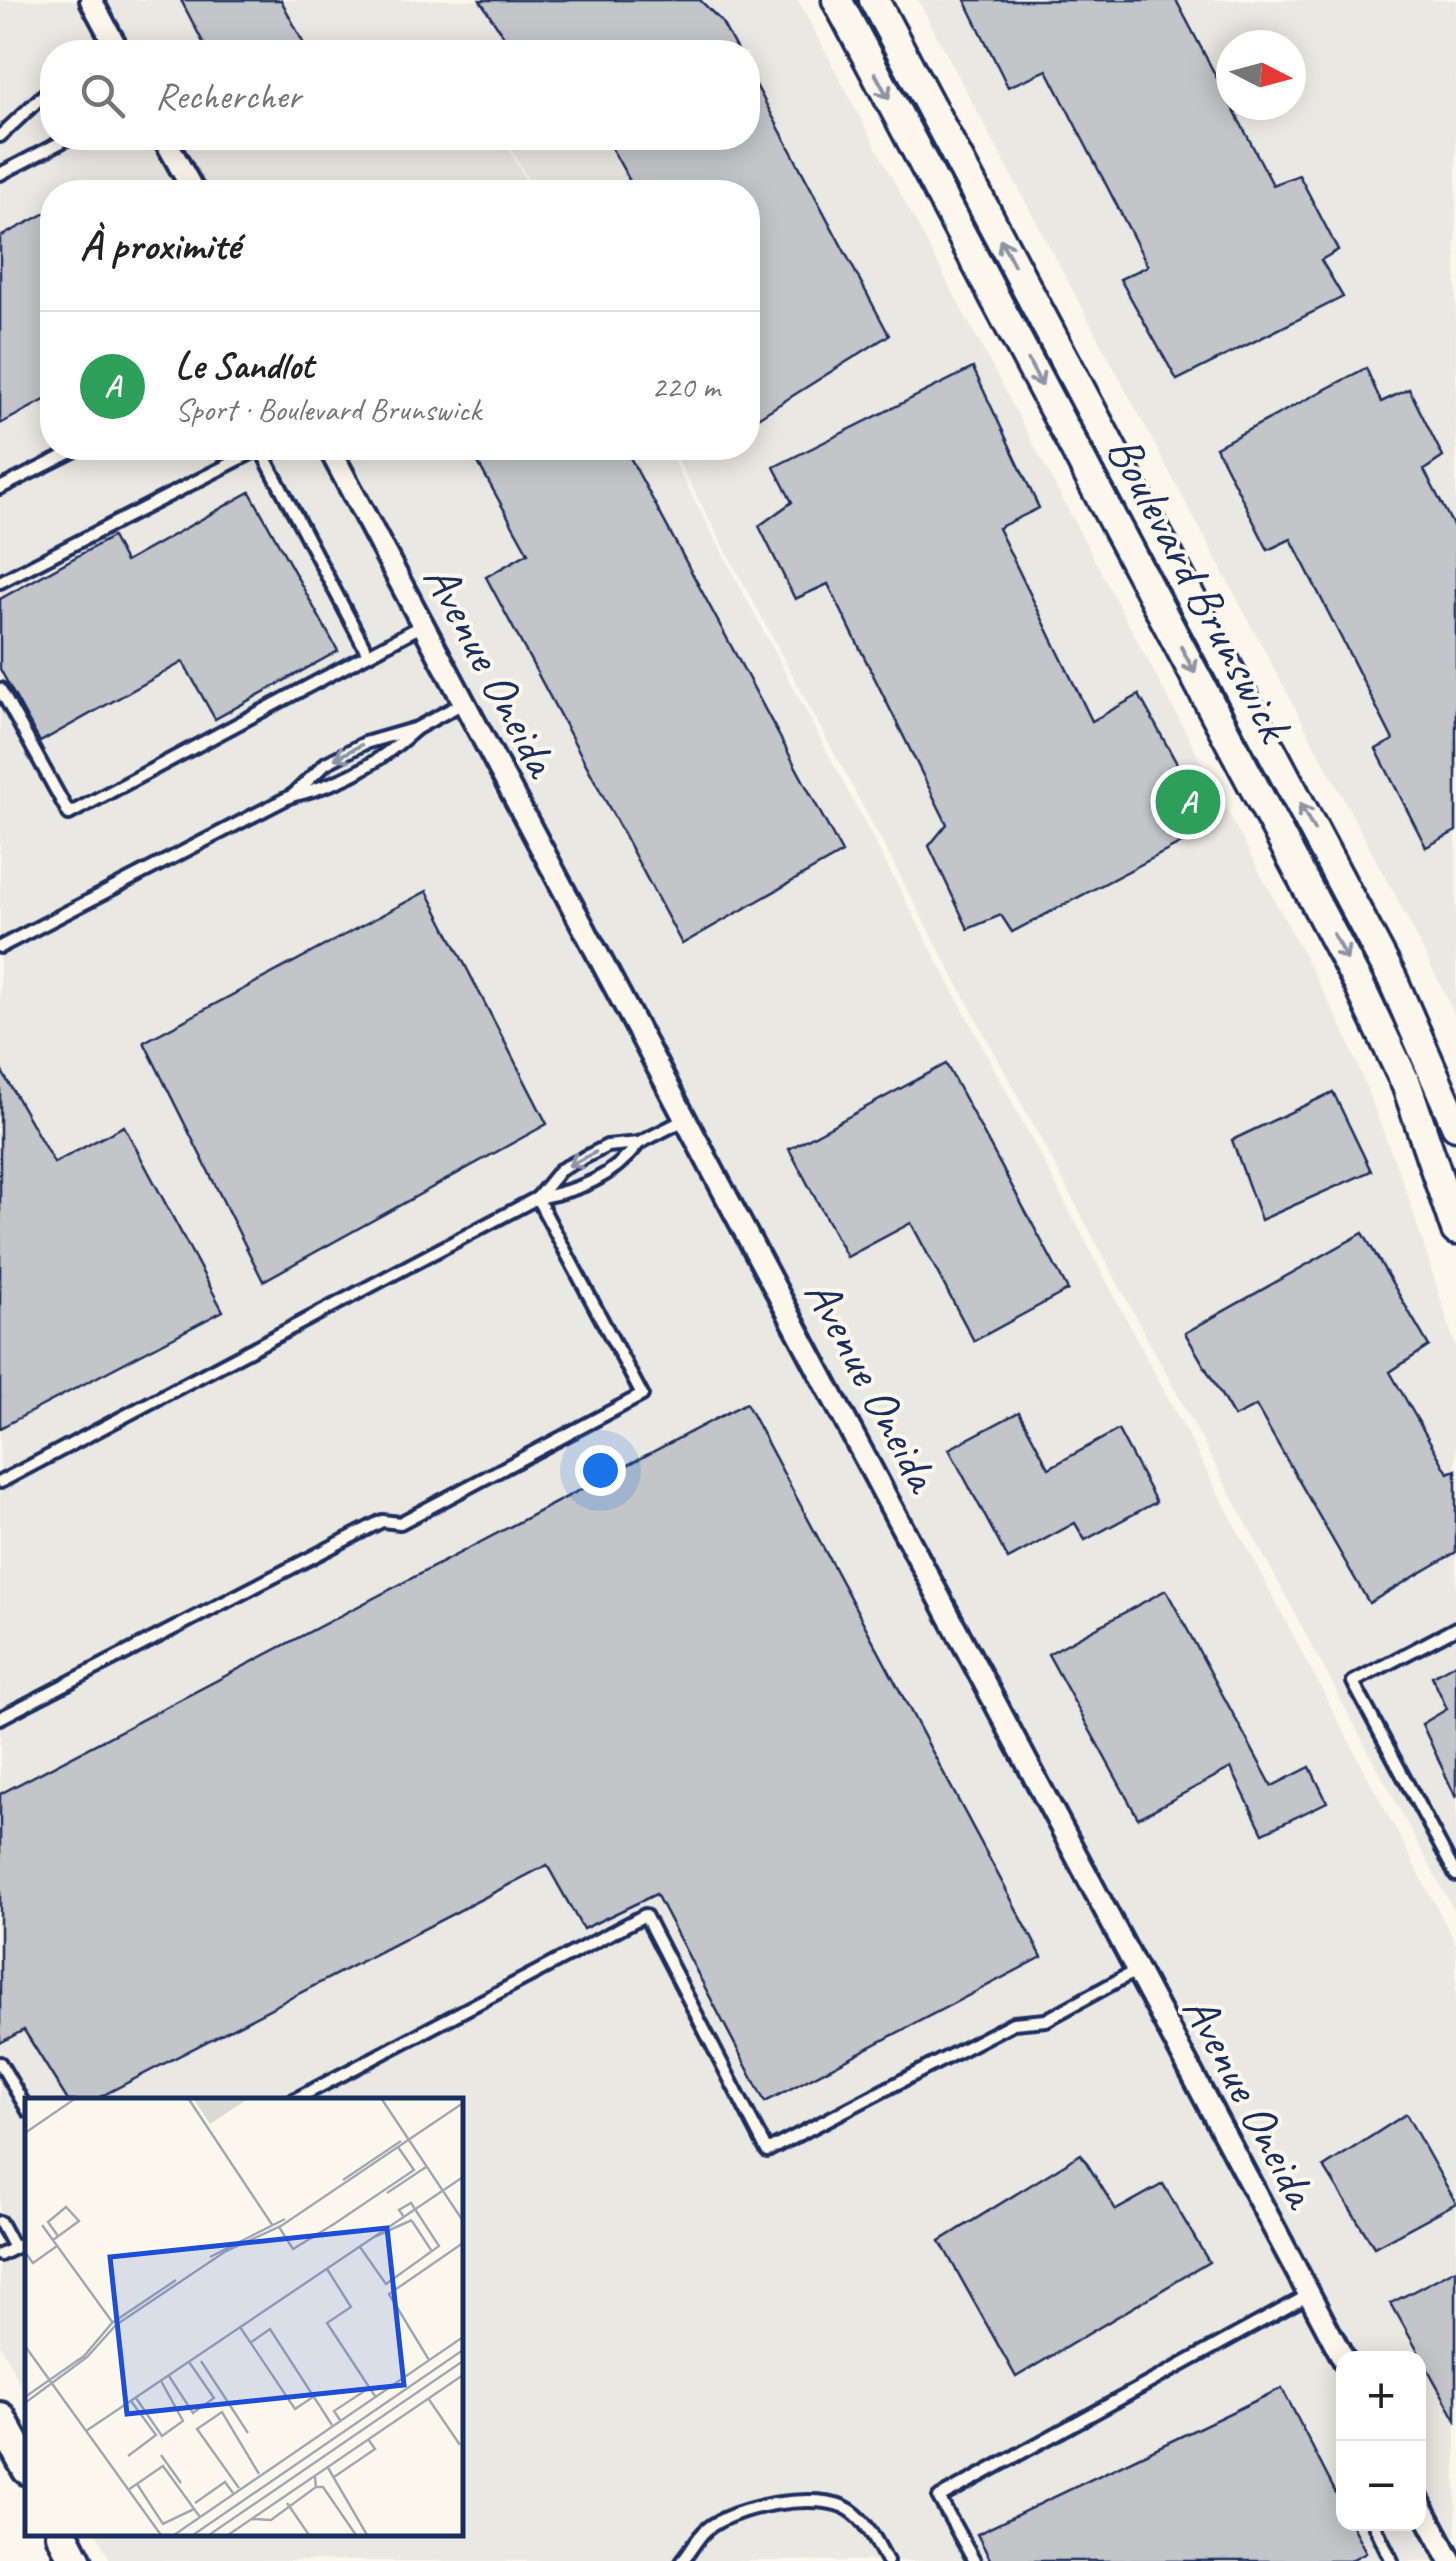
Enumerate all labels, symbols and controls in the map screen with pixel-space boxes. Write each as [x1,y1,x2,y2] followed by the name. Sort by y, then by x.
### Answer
[1216,30,1306,120] north arrow
[40,40,760,150] search box
[75,68,130,123] icon: search
[873,71,892,101] one-way arrow
[155,72,301,119] text: Rechercher
[80,219,240,272] text: À proximité
[997,237,1016,267] one-way arrow
[175,342,313,389] text: Le Sandlot
[1025,358,1045,388] one-way arrow
[104,366,121,407] text: A
[651,366,720,407] text: 220 m
[175,389,481,430] text: Sport · Boulevard Brunswick
[1094,425,1306,753] street label: Boulevard Brunswick
[411,554,574,789] street label: Avenue Oneida
[1179,644,1198,674] one-way arrow
[334,742,364,762] one-way arrow
[1156,764,1220,840] pin: A
[1297,802,1316,832] one-way arrow
[1331,932,1350,962] one-way arrow
[567,1150,597,1169] one-way arrow
[792,1269,955,1504] street label: Avenue Oneida
[575,1445,626,1496] your location
[1170,1985,1333,2220] street label: Avenue Oneida
[25,2098,462,2536] inset map
[1336,2351,1426,2531] map controls
[1336,2351,1426,2441] button: +
[1336,2441,1426,2531] button: −

